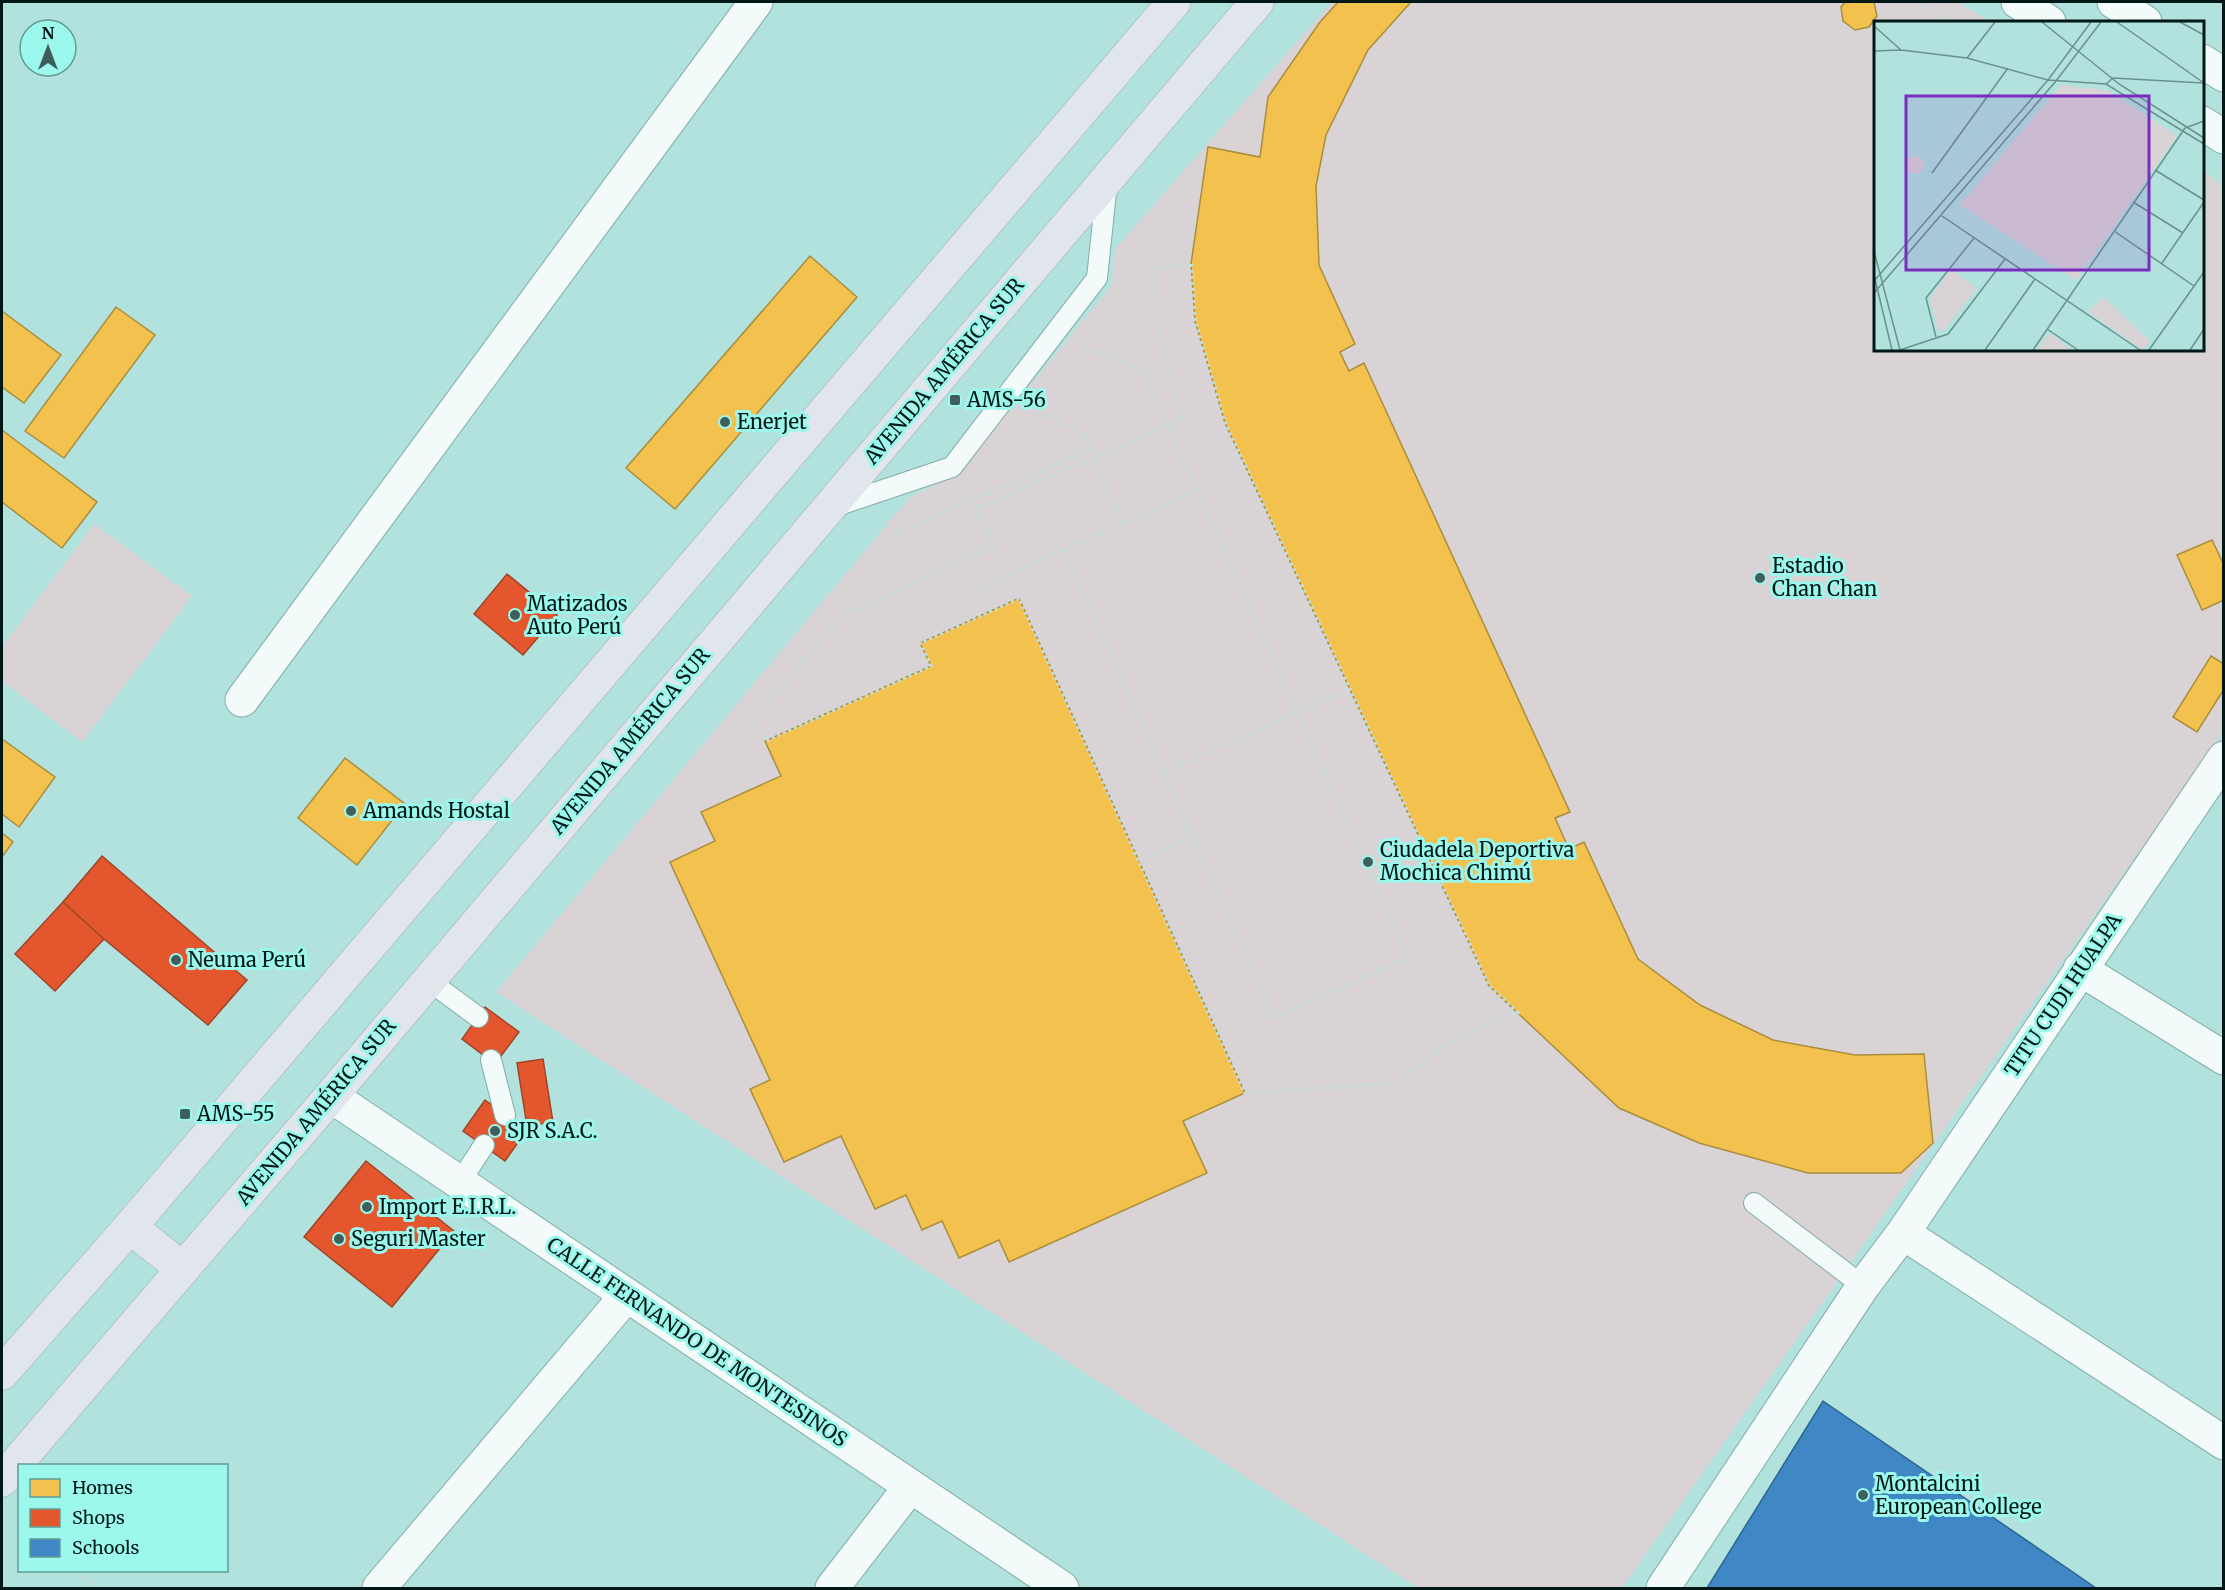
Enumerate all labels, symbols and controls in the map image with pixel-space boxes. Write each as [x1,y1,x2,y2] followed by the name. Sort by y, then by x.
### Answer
[18,18,78,78] north arrow
[1874,21,2204,351] inset map
[42,23,55,43] text: N
[856,271,1029,470] street label: AVENIDA AMÉRICA SUR
[966,387,1046,412] place label: AMS-56
[948,393,962,407] marker: AMS-56
[737,409,807,434] place label: Enerjet
[718,415,732,429] marker: Enerjet
[1772,553,1877,601] place label: Estadio Chan Chan
[1753,571,1767,585] marker: Estadio Chan Chan
[526,591,628,639] place label: Matizados Auto Perú
[508,608,522,622] marker: Matizados Auto Perú
[542,641,715,840] street label: AVENIDA AMÉRICA SUR
[362,798,510,823] place label: Amands Hostal
[344,804,358,818] marker: Amands Hostal
[1380,837,1574,885] place label: Ciudadela Deportiva Mochica Chimú
[1361,855,1375,869] marker: Ciudadela Deportiva Mochica Chimú
[1999,908,2127,1081] street label: TITU CUDI HUALPA
[188,947,306,972] place label: Neuma Perú
[169,953,183,967] marker: Neuma Perú
[228,1012,401,1211] street label: AVENIDA AMÉRICA SUR
[196,1101,275,1126] place label: AMS-55
[178,1107,192,1121] marker: AMS-55
[507,1118,598,1143] place label: SJR S.A.C.
[488,1124,502,1138] marker: SJR S.A.C.
[379,1194,516,1219] place label: Import E.I.R.L.
[360,1200,374,1214] marker: Import E.I.R.L.
[351,1226,486,1251] place label: Seguri Master
[542,1231,852,1452] street label: CALLE FERNANDO DE MONTESINOS
[332,1232,346,1246] marker: Seguri Master
[18,1464,228,1572] legend
[1875,1471,2042,1519] place label: Montalcini European College
[72,1476,133,1499] text: Homes
[1856,1488,1870,1502] marker: Montalcini European College
[72,1506,125,1529] text: Shops
[72,1536,140,1559] text: Schools

